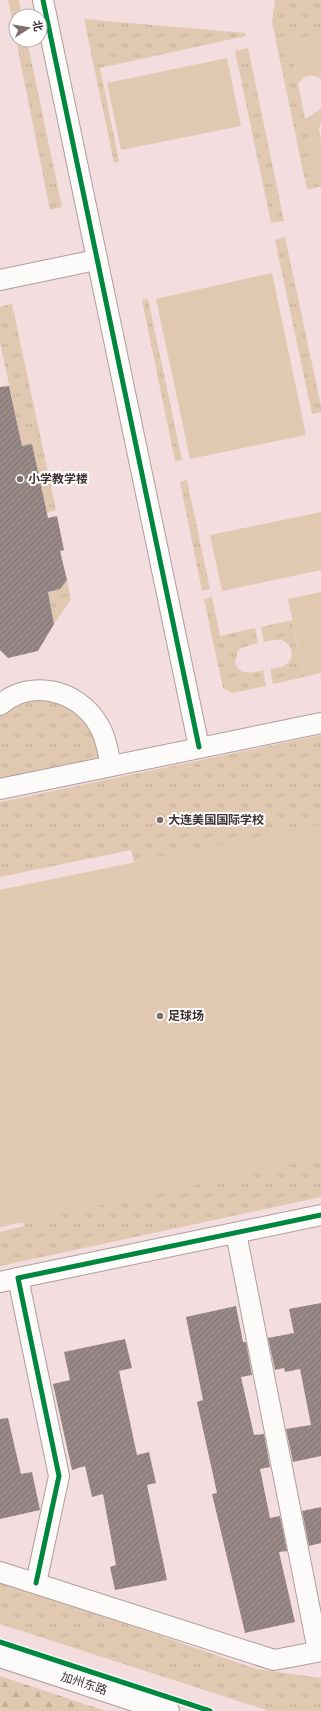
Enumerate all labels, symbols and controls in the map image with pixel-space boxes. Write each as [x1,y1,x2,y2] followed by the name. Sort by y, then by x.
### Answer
[8,8,48,48] north arrow
[29,19,46,33] text: 北
[28,471,88,488] place label: 小学教学楼
[15,474,25,484] marker: 小学教学楼
[168,812,264,829] place label: 大连美国国际学校
[155,815,165,825] marker: 大连美国国际学校
[168,1008,204,1025] place label: 足球场
[155,1011,165,1021] marker: 足球场
[59,1668,109,1700] street label: 加州东路

